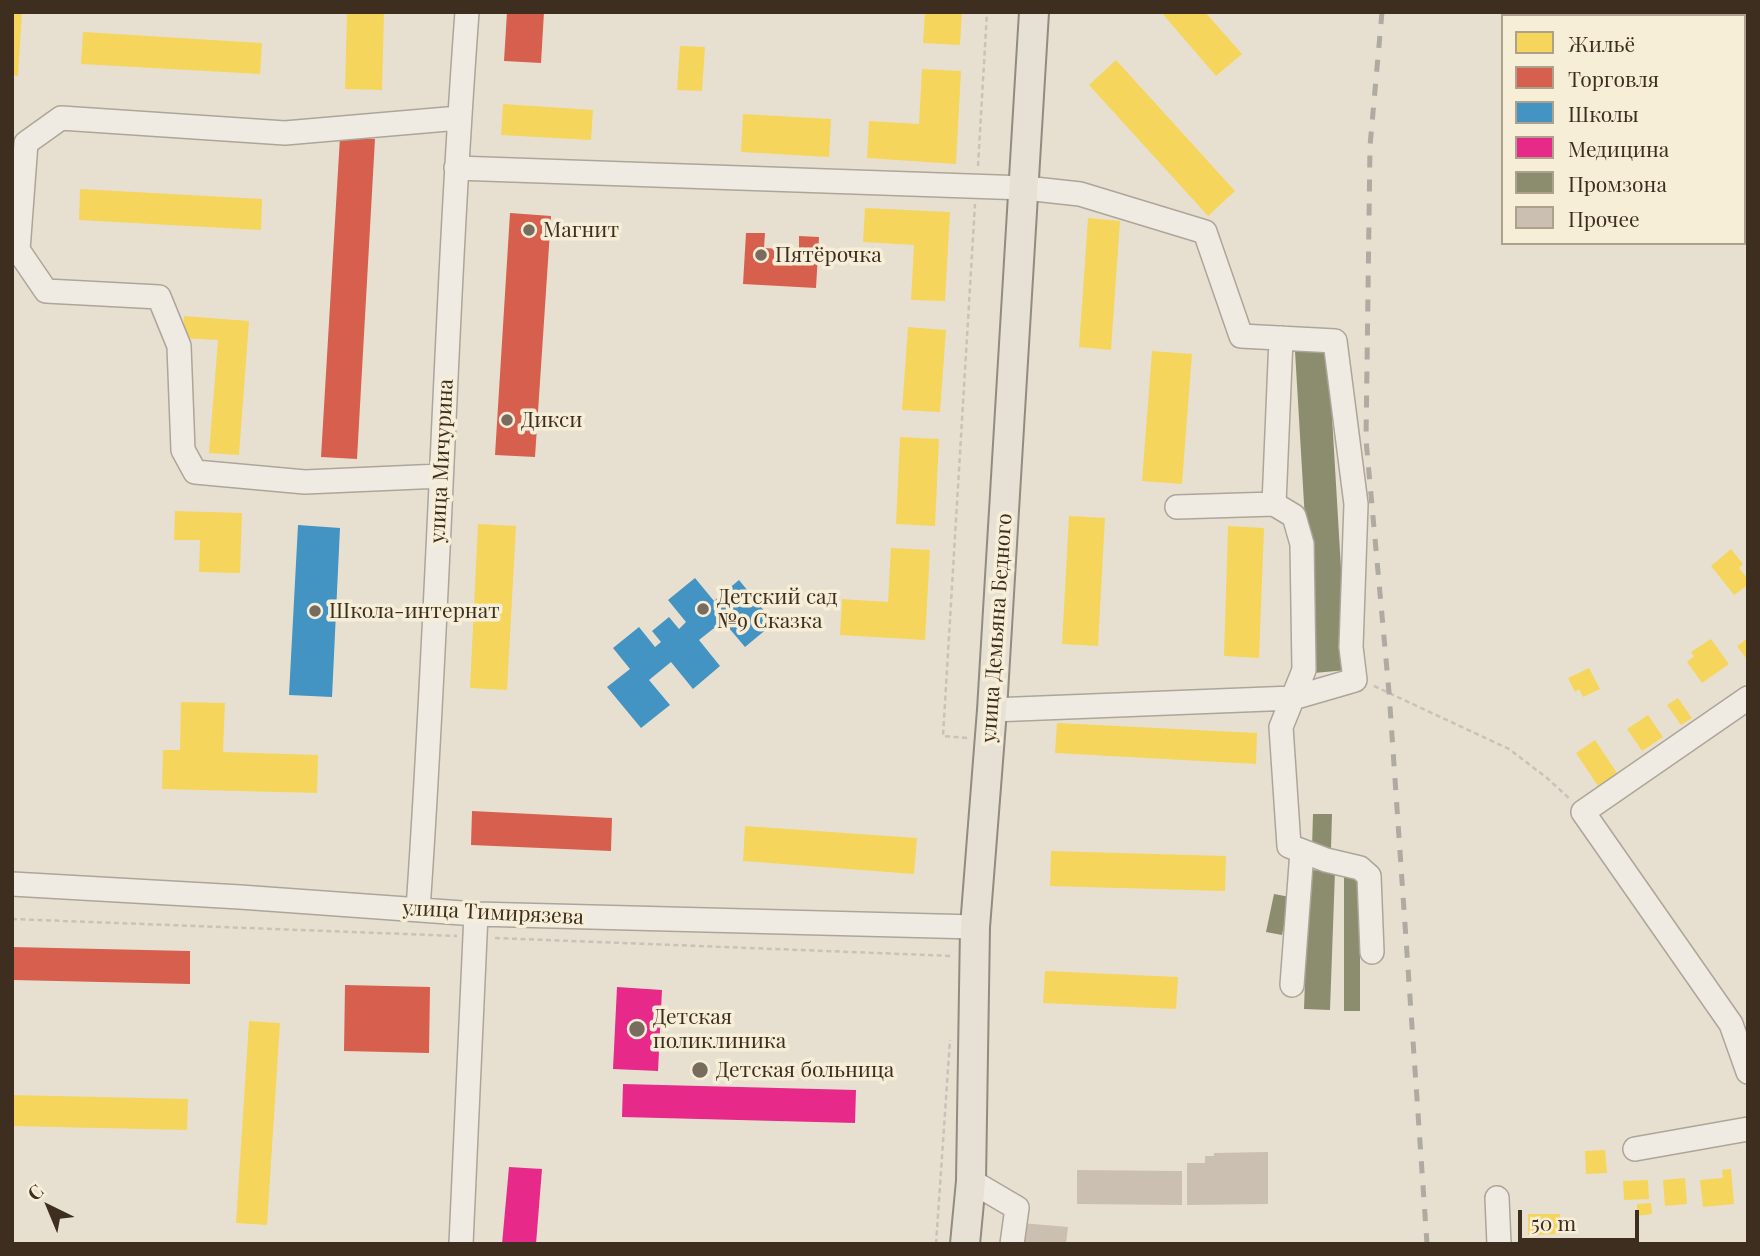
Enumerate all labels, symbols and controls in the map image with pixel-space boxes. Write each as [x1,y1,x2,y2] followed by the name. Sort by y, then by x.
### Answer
[1501,14,1746,245] legend
[1568,29,1635,57] text: Жильё
[1568,64,1659,92] text: Торговля
[1568,99,1639,127] text: Школы
[1568,134,1669,162] text: Медицина
[1568,169,1667,197] text: Промзона
[1568,204,1640,232] text: Прочее
[543,217,619,243] place label: Магнит
[521,222,537,238] marker: Магнит
[775,242,882,268] place label: Пятёрочка
[753,247,769,263] marker: Пятёрочка
[425,378,459,544] street label: улица Мичурина
[521,407,582,433] place label: Дикси
[499,412,515,428] marker: Дикси
[976,512,1018,744] street label: улица Демьяна Бедного
[717,584,838,634] place label: Детский сад №9 Сказка
[329,598,500,624] place label: Школа-интернат
[695,601,711,617] marker: Детский сад №9 Сказка
[307,603,323,619] marker: Школа-интернат
[402,896,584,930] street label: улица Тимирязева
[653,1004,786,1054] place label: Детская поликлиника
[627,1019,647,1039] marker: Детская поликлиника
[716,1057,894,1083] place label: Детская больница
[690,1060,710,1080] marker: Детская больница
[14,1172,84,1242] north arrow
[21,1178,48,1206] text: С
[1522,1196,1643,1240] scale bar
[1531,1208,1576,1236] text: 50 m

